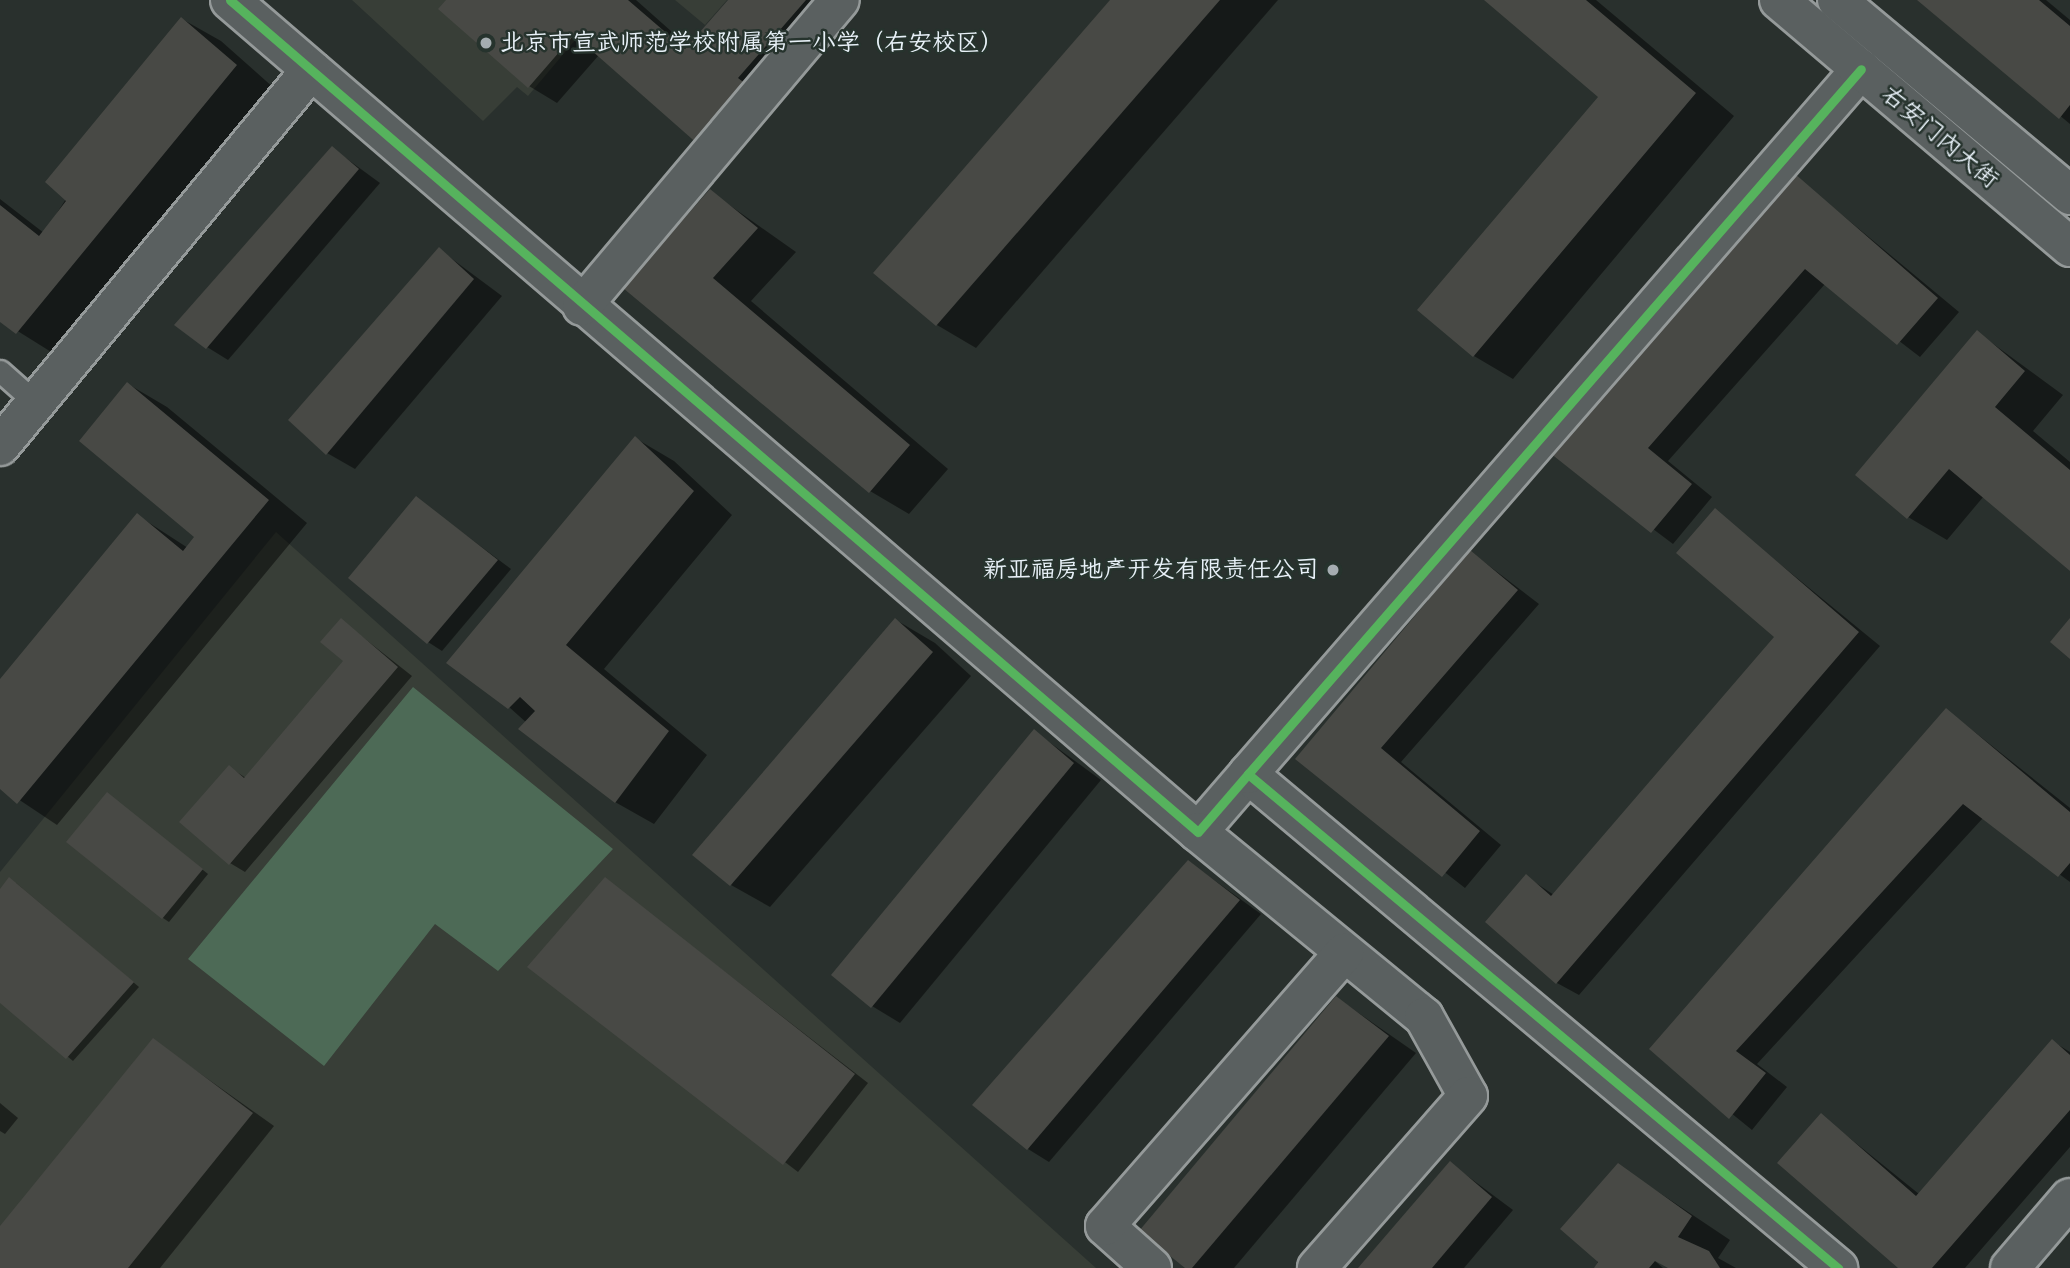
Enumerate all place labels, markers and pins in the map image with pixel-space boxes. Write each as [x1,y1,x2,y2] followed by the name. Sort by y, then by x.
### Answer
[500,29,1004,57] place label: 北京市宣武师范学校附属第一小学（右安校区）
[478,35,494,51] marker: 北京市宣武师范学校附属第一小学（右安校区）
[983,556,1319,584] place label: 新亚福房地产开发有限责任公司
[1325,562,1341,578] marker: 新亚福房地产开发有限责任公司

